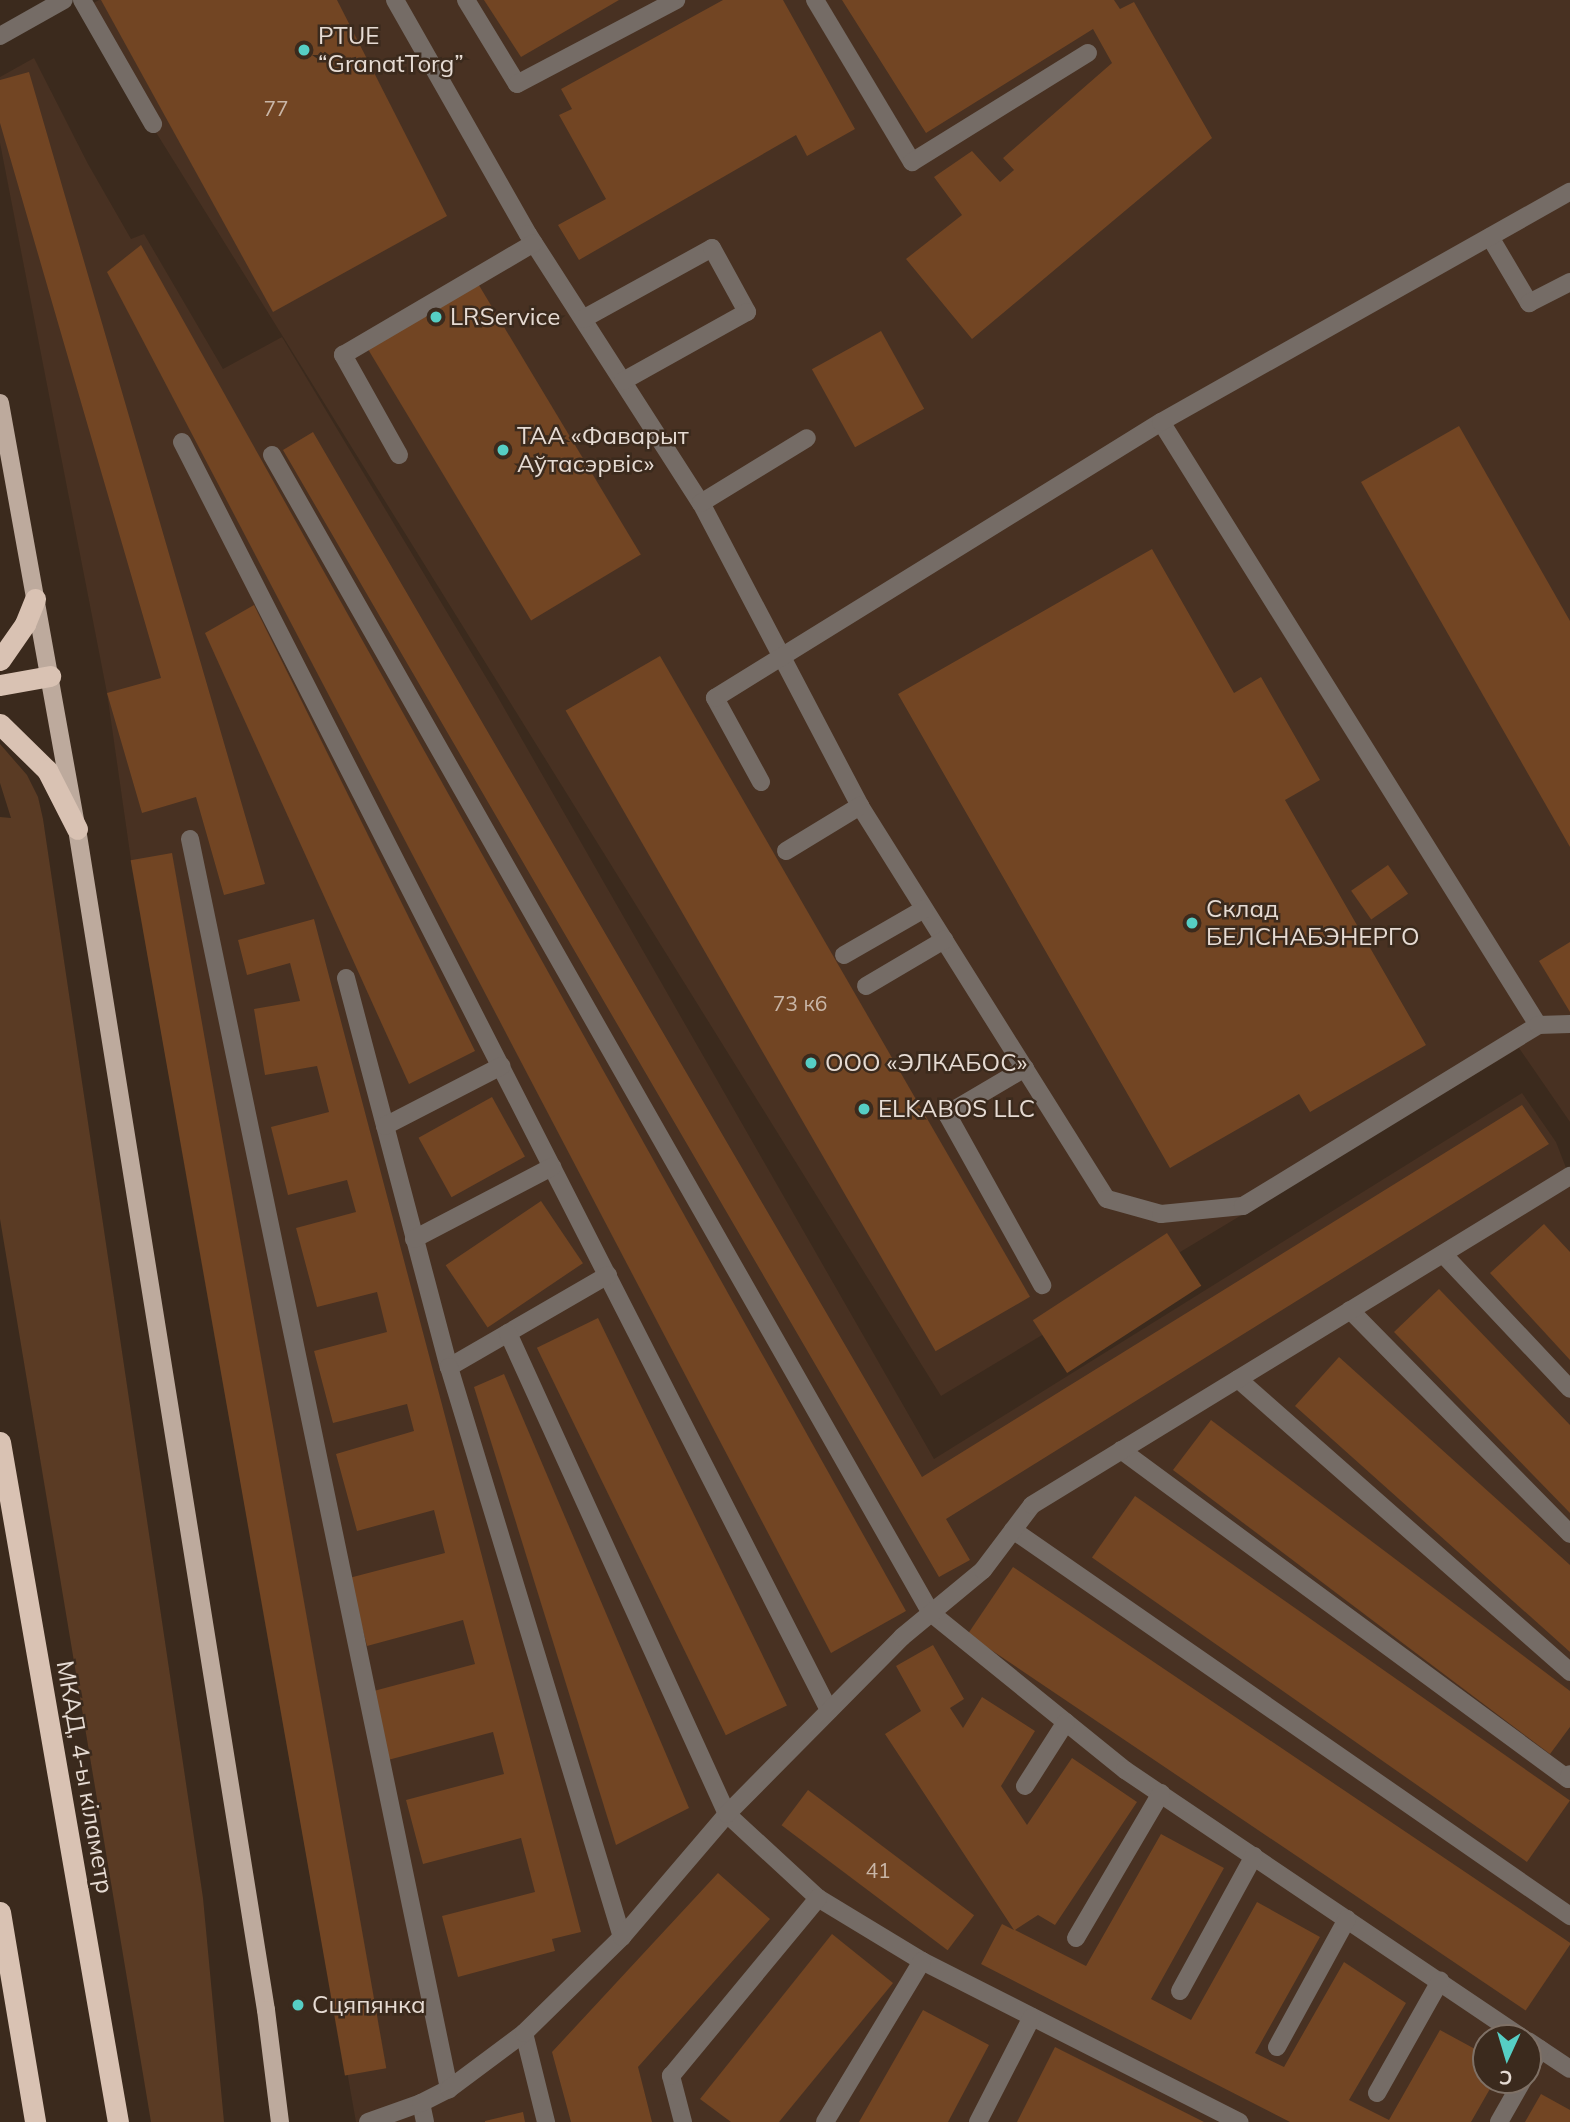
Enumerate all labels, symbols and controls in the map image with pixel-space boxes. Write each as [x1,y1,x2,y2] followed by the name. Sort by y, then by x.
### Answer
[318,22,464,78] place label: PTUE “GranatTorg”
[296,42,312,58] marker: PTUE “GranatTorg”
[263,95,289,121] house number: 77
[450,303,560,331] place label: LRService
[428,309,444,325] marker: LRService
[517,422,689,478] place label: ТАА «Фаварыт Аўтасэрвіс»
[495,442,511,458] marker: ТАА «Фаварыт Аўтасэрвіс»
[1206,895,1420,951] place label: Склад БЕЛСНАБЭНЕРГО
[1184,915,1200,931] marker: Склад БЕЛСНАБЭНЕРГО
[773,990,827,1016] house number: 73 к6
[825,1049,1027,1077] place label: ООО «ЭЛКАБОС»
[803,1055,819,1071] marker: ООО «ЭЛКАБОС»
[878,1095,1035,1123] place label: ELKABOS LLC
[856,1101,872,1117] marker: ELKABOS LLC
[50,1658,120,1896] street label: МКАД, 4-ы кіламетр
[865,1857,891,1883] house number: 41
[312,1991,426,2019] place label: Сцяпянка
[290,1997,306,2013] marker: Сцяпянка
[1472,2024,1542,2094] north arrow
[1498,2066,1513,2090] text: С

